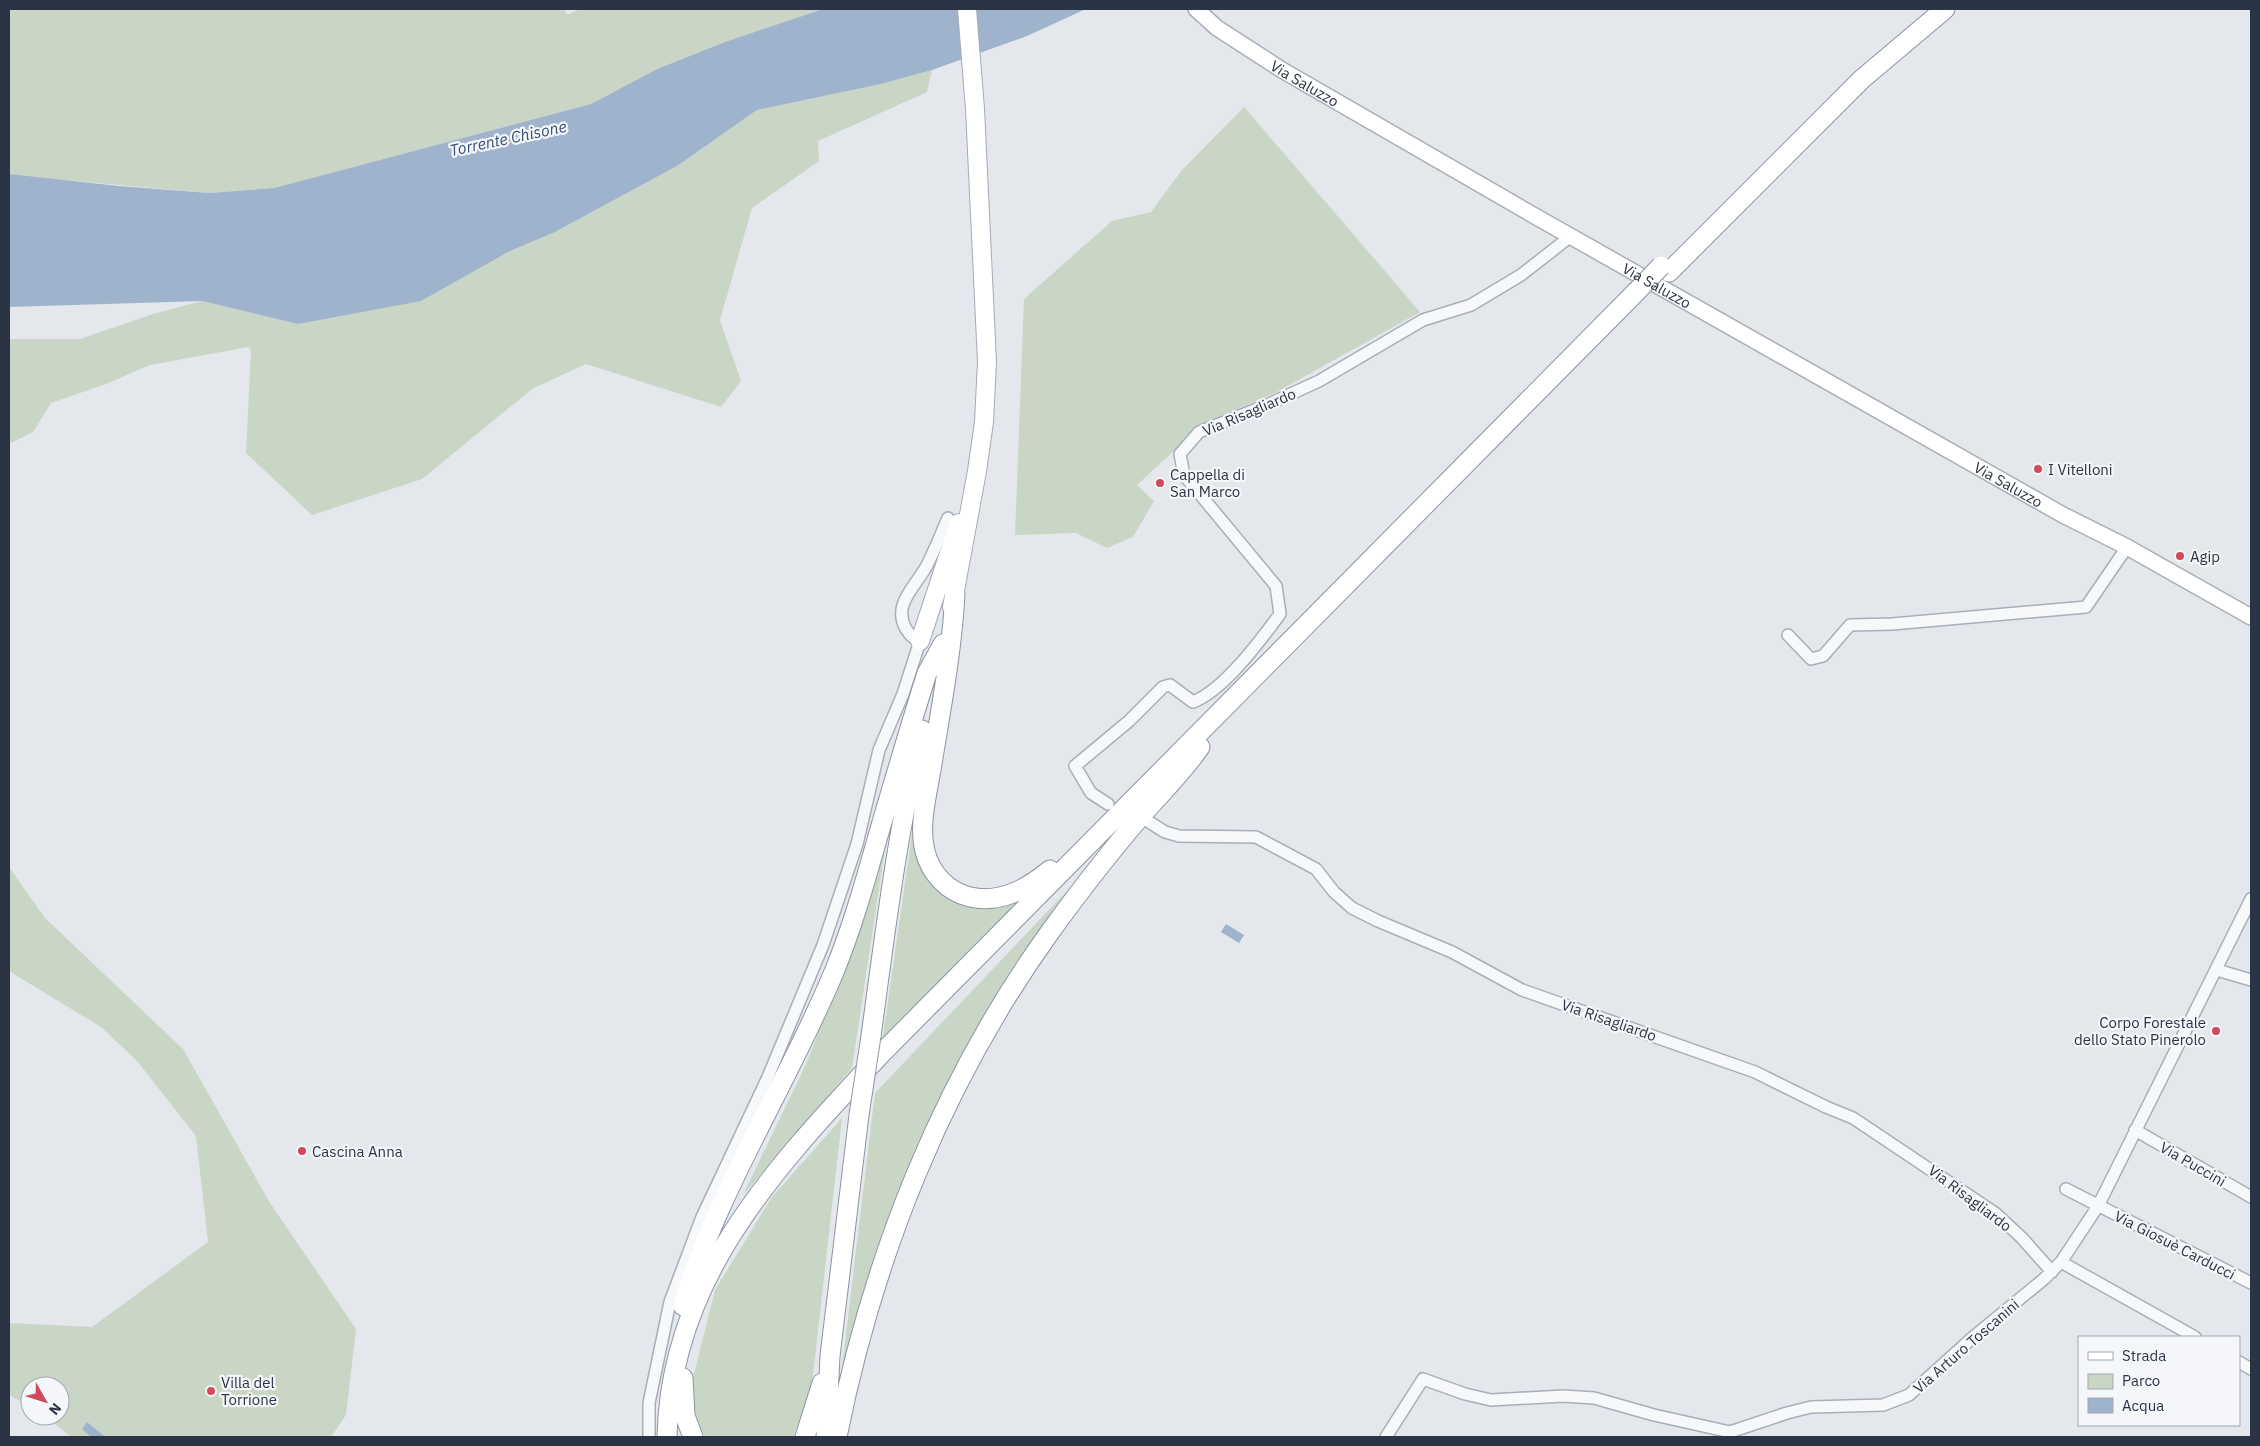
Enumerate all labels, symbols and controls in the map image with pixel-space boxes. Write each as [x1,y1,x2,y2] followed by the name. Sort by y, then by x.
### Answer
[1267,56,1342,110] street label: Via Saluzzo
[448,116,568,160] water label: Torrente Chisone
[1619,258,1695,312] street label: Via Saluzzo
[1200,384,1298,440] street label: Via Risagliardo
[1971,457,2046,511] street label: Via Saluzzo
[2048,460,2113,479] place label: I Vitelloni
[2032,463,2044,475] marker: I Vitelloni
[1170,465,1245,501] place label: Cappella di San Marco
[1154,477,1166,489] marker: Cappella di San Marco
[2190,547,2220,566] place label: Agip
[2174,550,2186,562] marker: Agip
[1559,995,1659,1045] street label: Via Risagliardo
[2074,1013,2206,1049] place label: Corpo Forestale dello Stato Pinerolo
[2210,1025,2222,1037] marker: Corpo Forestale dello Stato Pinerolo
[2157,1138,2229,1190] street label: Via Puccini
[312,1142,403,1161] place label: Cascina Anna
[296,1145,308,1157] marker: Cascina Anna
[1925,1161,2015,1235] street label: Via Risagliardo
[2111,1206,2239,1284] street label: Via Giosuè Carducci
[1909,1295,2023,1397] street label: Via Arturo Toscanini
[2078,1336,2240,1426] legend
[2122,1346,2166,1365] text: Strada
[2122,1371,2160,1390] text: Parco
[221,1373,277,1409] place label: Villa del Torrione
[20,1376,70,1426] north arrow
[205,1385,217,1397] marker: Villa del Torrione
[2122,1396,2164,1415] text: Acqua
[45,1400,65,1419] text: N

